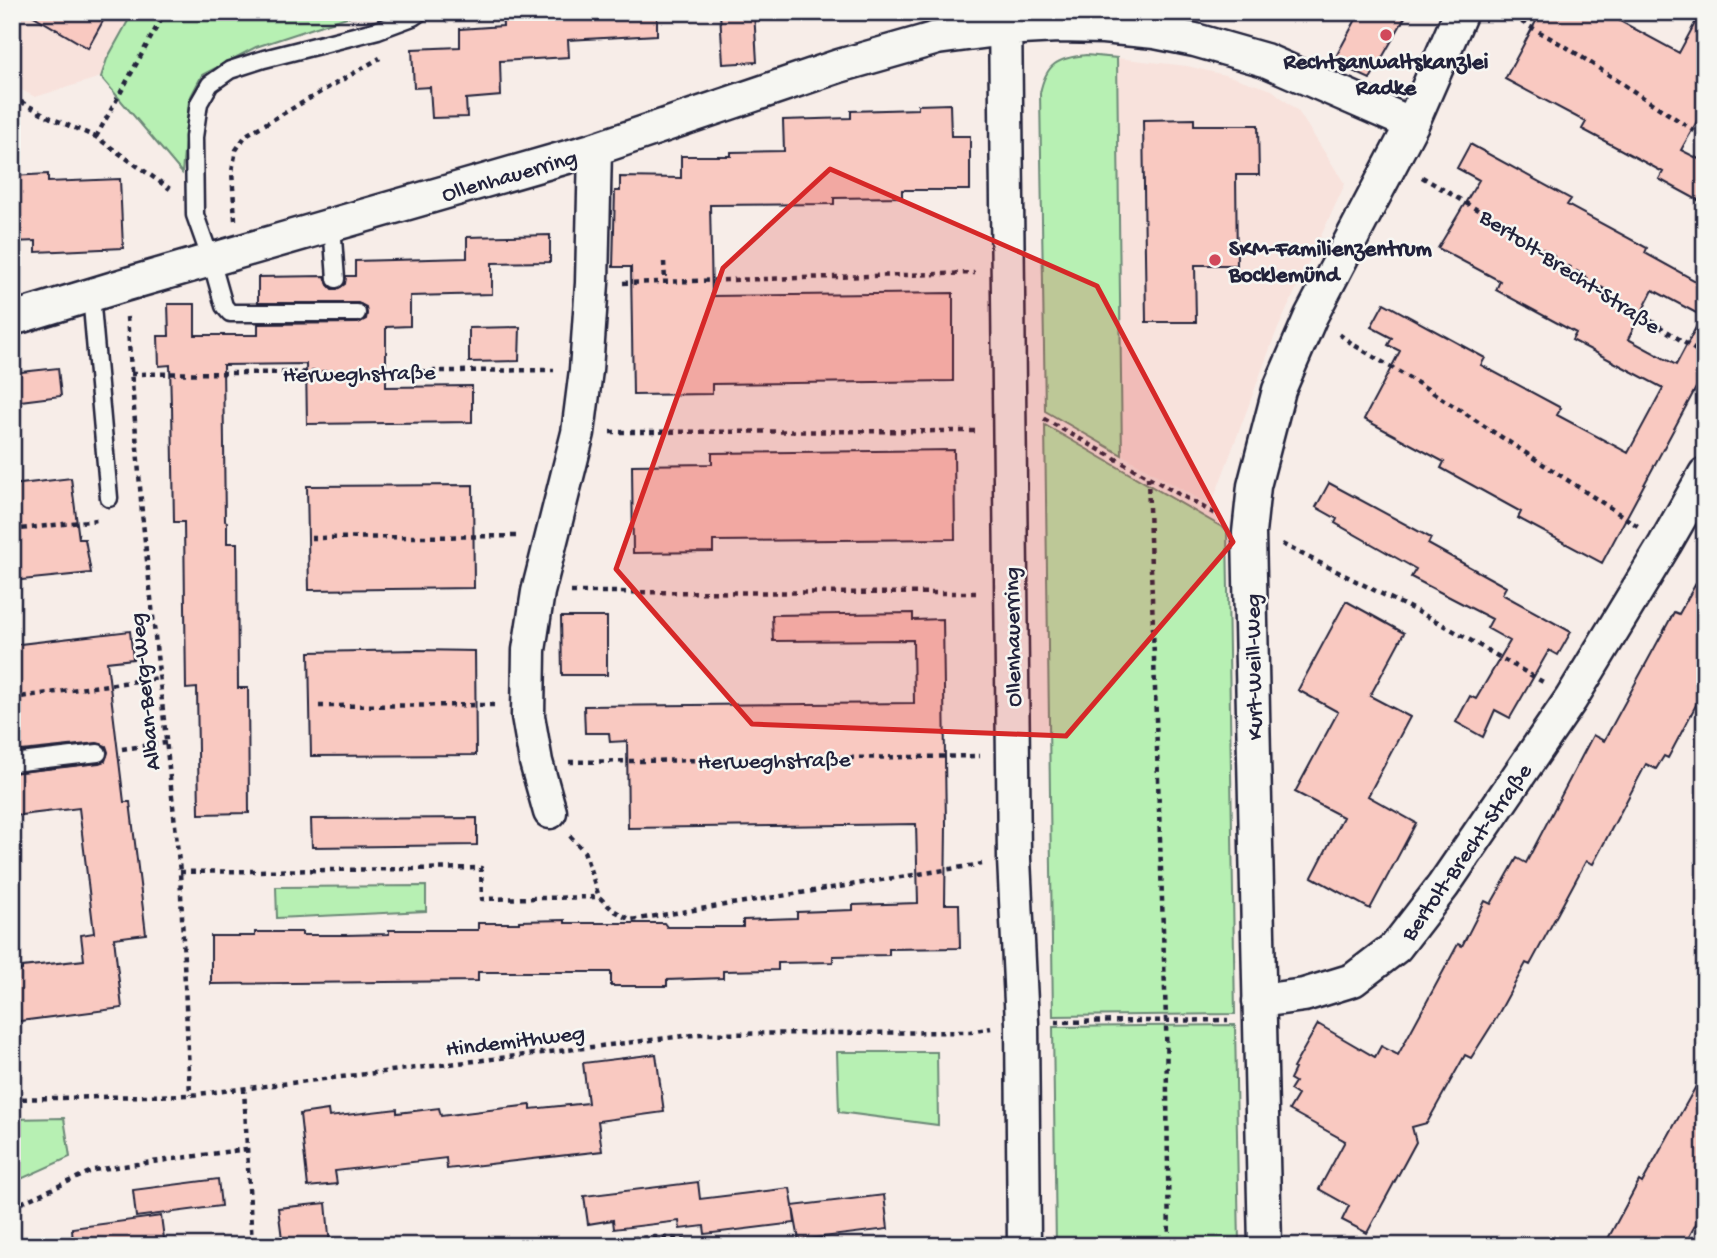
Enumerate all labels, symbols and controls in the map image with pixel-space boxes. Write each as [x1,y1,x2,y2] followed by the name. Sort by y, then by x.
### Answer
[1378,27,1394,43] marker: Rechtsanwaltskanzlei Radke
[1282,50,1489,103] place label: Rechtsanwaltskanzlei Radke
[439,145,581,210] street label: Ollenhauerring
[1473,204,1666,342] street label: Bertolt-Brecht-Straße
[1228,237,1432,290] place label: SKM-Familienzentrum Bocklemünd
[1207,252,1223,268] marker: SKM-Familienzentrum Bocklemünd
[282,361,437,390] street label: Herweghstraße
[1000,567,1029,707] street label: Ollenhauerring
[1241,593,1270,740] street label: Kurt-Weill-Weg
[125,612,168,772] street label: Alban-Berg-Weg
[697,748,852,777] street label: Herweghstraße
[1396,758,1540,948] street label: Bertolt-Brecht-Straße
[444,1021,587,1064] street label: Hindemithweg

